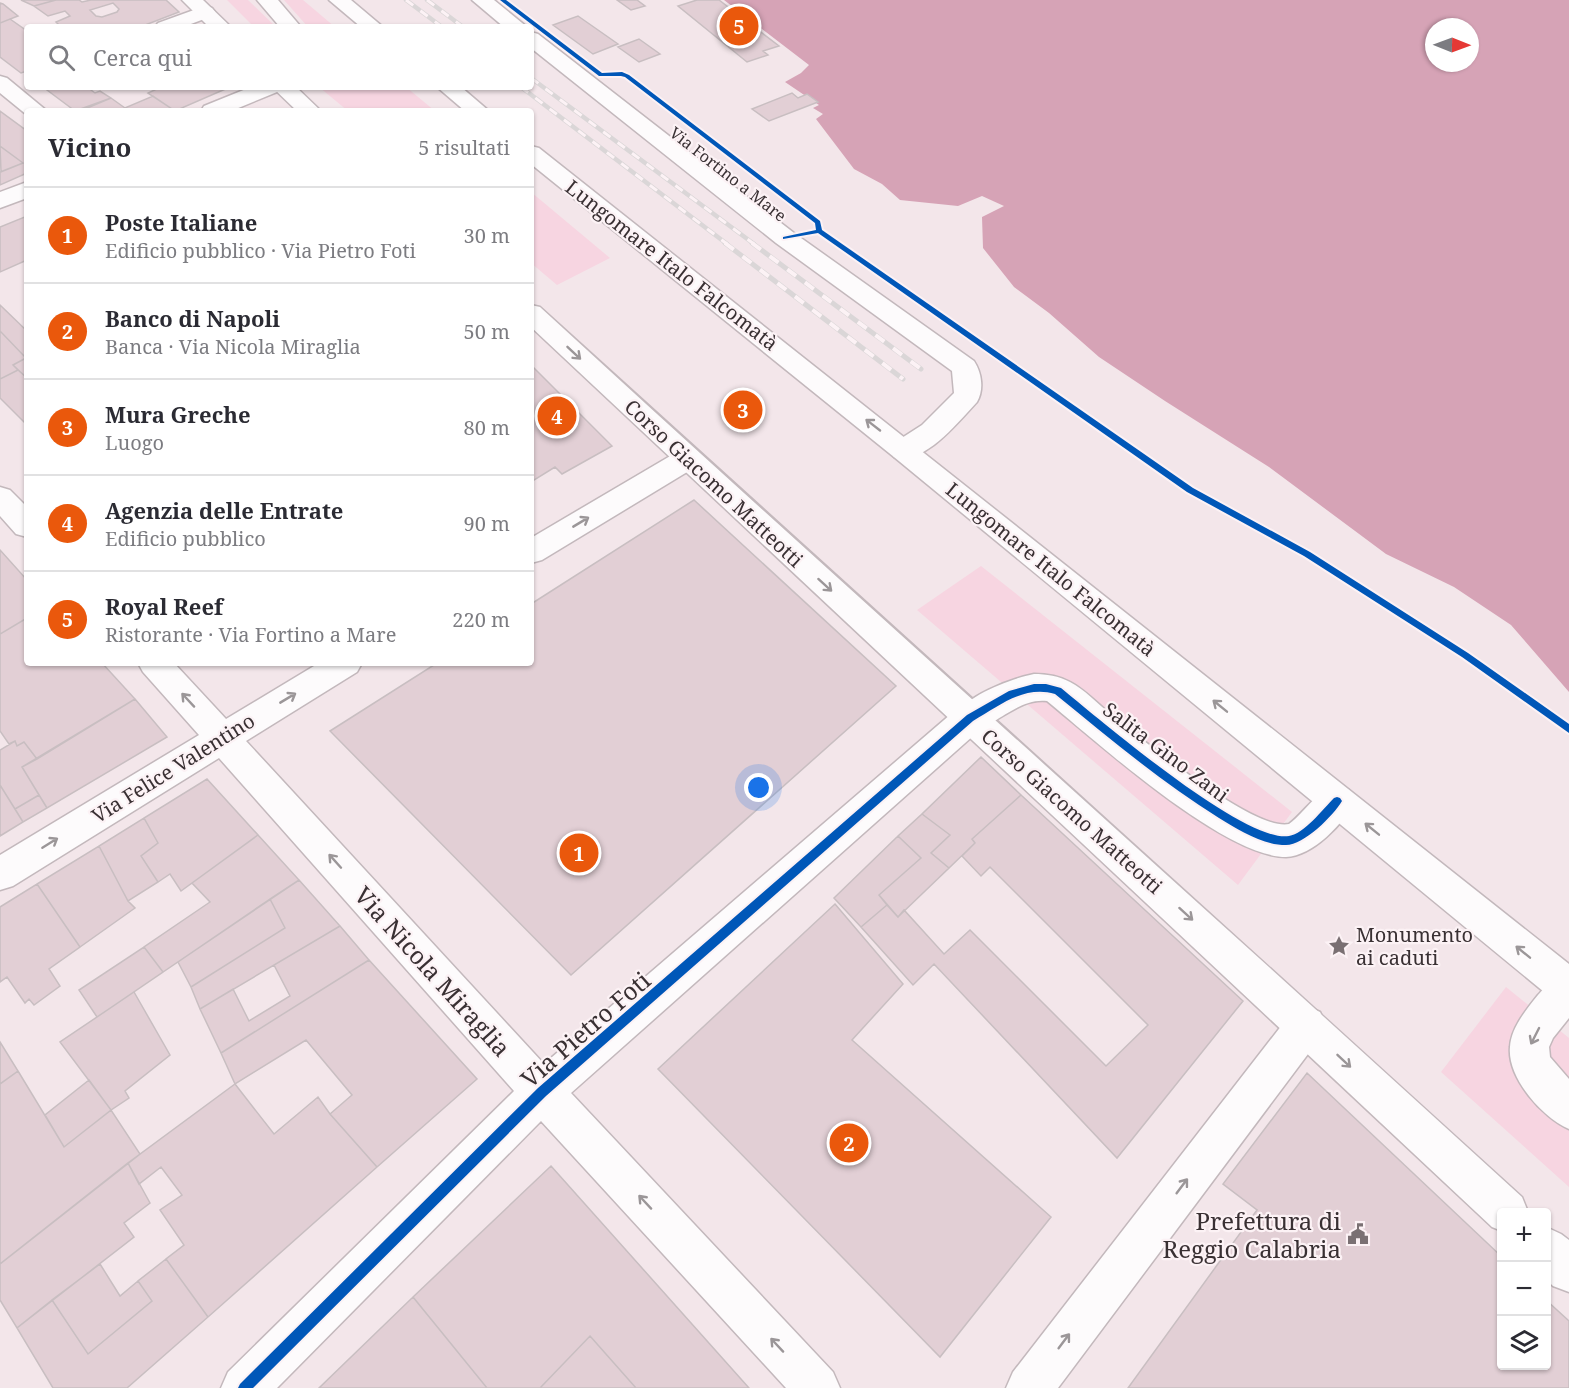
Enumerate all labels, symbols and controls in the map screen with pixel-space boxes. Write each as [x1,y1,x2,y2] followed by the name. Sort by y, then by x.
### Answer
[720,3,758,48] pin: 5
[1425,18,1479,72] north arrow
[24,24,534,90] search box
[45,41,78,74] icon: search
[93,42,192,72] text: Cerca qui
[665,121,791,227] street label: Via Fortino a Mare
[48,129,131,165] text: Vicino
[418,134,510,161] text: 5 risultati
[560,173,784,357] street label: Lungomare Italo Falcomatà
[105,207,257,237] text: Poste Italiane
[62,222,73,249] text: 1
[464,222,510,249] text: 30 m
[105,237,416,264] text: Edificio pubblico · Via Pietro Foti
[105,303,280,333] text: Banco di Napoli
[62,318,73,345] text: 2
[464,318,510,345] text: 50 m
[105,333,361,360] text: Banca · Via Nicola Miraglia
[566,346,581,360] one-way arrow
[724,388,762,432] pin: 3
[619,393,809,573] street label: Corso Giacomo Matteotti
[538,394,576,438] pin: 4
[105,399,251,429] text: Mura Greche
[62,414,73,441] text: 3
[464,414,510,441] text: 80 m
[865,418,881,431] one-way arrow
[105,429,164,456] text: Luogo
[940,476,1162,662] street label: Lungomare Italo Falcomatà
[105,495,343,525] text: Agenzia delle Entrate
[62,510,73,537] text: 4
[464,510,510,537] text: 90 m
[572,516,589,528] one-way arrow
[105,525,266,552] text: Edificio pubblico
[817,578,832,592] one-way arrow
[105,591,223,621] text: Royal Reef
[62,606,73,633] text: 5
[452,606,510,633] text: 220 m
[105,621,396,648] text: Ristorante · Via Fortino a Mare
[279,691,296,703] one-way arrow
[181,693,195,708] one-way arrow
[1098,696,1235,809] street label: Salita Gino Zani
[1212,700,1228,713] one-way arrow
[86,707,260,829] street label: Via Felice Valentino
[976,722,1169,900] street label: Corso Giacomo Matteotti
[744,773,773,802] your location
[1364,823,1380,836] one-way arrow
[560,830,598,876] pin: 1
[41,837,58,849] one-way arrow
[328,854,342,869] one-way arrow
[348,879,518,1063] street label: Via Nicola Miraglia
[1178,907,1193,921] one-way arrow
[1356,921,1473,971] place label: Monumento ai caduti
[1327,934,1351,958] place icon: Monumento ai caduti
[1516,945,1532,958] one-way arrow
[513,963,657,1094] street label: Via Pietro Foti
[1529,1026,1540,1044] one-way arrow
[1337,1054,1352,1069] one-way arrow
[830,1120,868,1166] pin: 2
[1176,1179,1189,1195] one-way arrow
[638,1195,652,1210] one-way arrow
[1162,1204,1341,1265] place label: Prefettura di Reggio Calabria
[1497,1208,1551,1370] map controls
[1497,1208,1551,1262] button: +
[1346,1222,1370,1246] public building icon: Prefettura di Reggio Calabria
[1497,1262,1551,1316] button: −
[1497,1316,1551,1370] button: layers
[1058,1334,1070,1350] one-way arrow
[770,1338,784,1353] one-way arrow

